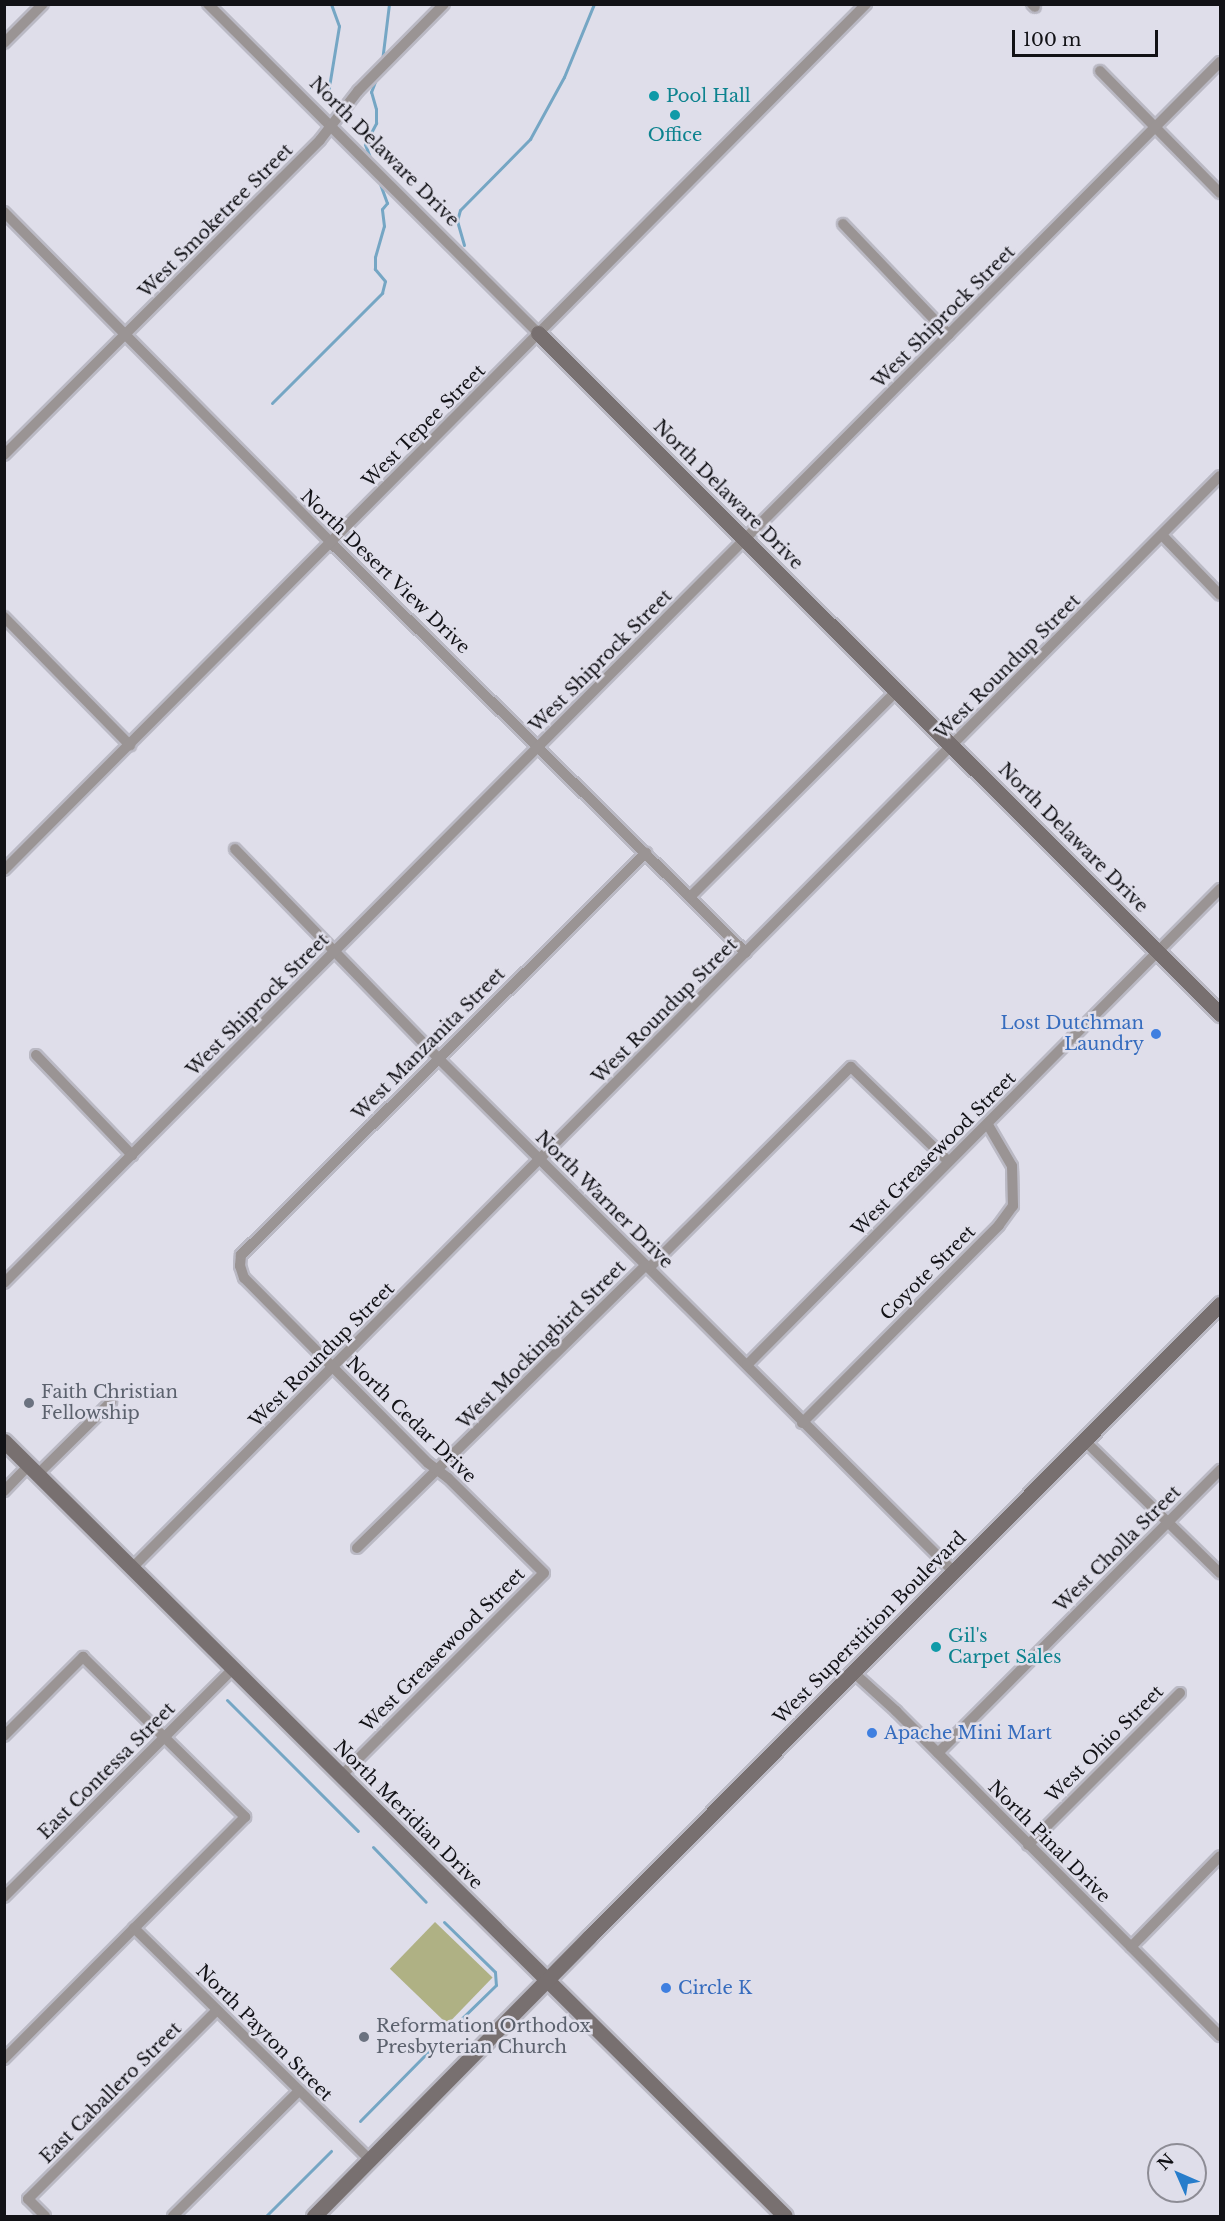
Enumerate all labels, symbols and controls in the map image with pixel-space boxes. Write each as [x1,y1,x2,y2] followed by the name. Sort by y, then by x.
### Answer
[1015,18,1160,56] scale bar
[1023,29,1081,51] text: 100 m
[305,73,463,231] street label: North Delaware Drive
[666,85,751,107] place label: Pool Hall
[647,89,661,103] marker: Pool Hall
[668,108,682,122] marker: Office
[648,124,702,146] place label: Office
[135,140,297,302] street label: West Smoketree Street
[868,241,1020,393] street label: West Shiprock Street
[358,360,490,492] street label: West Tepee Street
[649,416,807,574] street label: North Delaware Drive
[296,485,474,659] street label: North Desert View Drive
[525,585,677,737] street label: West Shiprock Street
[931,590,1085,744] street label: West Roundup Street
[994,759,1152,917] street label: North Delaware Drive
[182,929,334,1081] street label: West Shiprock Street
[588,934,742,1088] street label: West Roundup Street
[348,963,510,1125] street label: West Manzanita Street
[1001,1013,1144,1056] place label: Lost Dutchman Laundry
[1149,1027,1163,1041] marker: Lost Dutchman Laundry
[848,1068,1020,1240] street label: West Greasewood Street
[530,1126,678,1274] street label: North Warner Drive
[876,1221,980,1325] street label: Coyote Street
[453,1256,631,1434] street label: West Mockingbird Street
[245,1278,399,1432] street label: West Roundup Street
[341,1352,481,1488] street label: North Cedar Drive
[41,1382,178,1424] place label: Faith Christian Fellowship
[22,1396,36,1410] marker: Faith Christian Fellowship
[1050,1481,1186,1617] street label: West Cholla Street
[769,1527,971,1729] street label: West Superstition Boulevard
[357,1564,529,1736] street label: West Greasewood Street
[948,1626,1061,1668] place label: Gil's Carpet Sales
[929,1640,943,1654] marker: Gil's Carpet Sales
[1042,1681,1168,1807] street label: West Ohio Street
[34,1698,180,1844] street label: East Contessa Street
[884,1722,1052,1744] place label: Apache Mini Mart
[865,1726,879,1740] marker: Apache Mini Mart
[329,1736,487,1894] street label: North Meridian Drive
[983,1776,1115,1908] street label: North Pinal Drive
[191,1960,337,2106] street label: North Payton Street
[678,1977,752,1999] place label: Circle K
[659,1981,673,1995] marker: Circle K
[376,2016,591,2058] place label: Reformation Orthodox Presbyterian Church
[36,2018,186,2168] street label: East Caballero Street
[357,2030,371,2044] marker: Reformation Orthodox Presbyterian Church
[1147,2143,1207,2203] north arrow
[1153,2149,1178,2174] text: N

